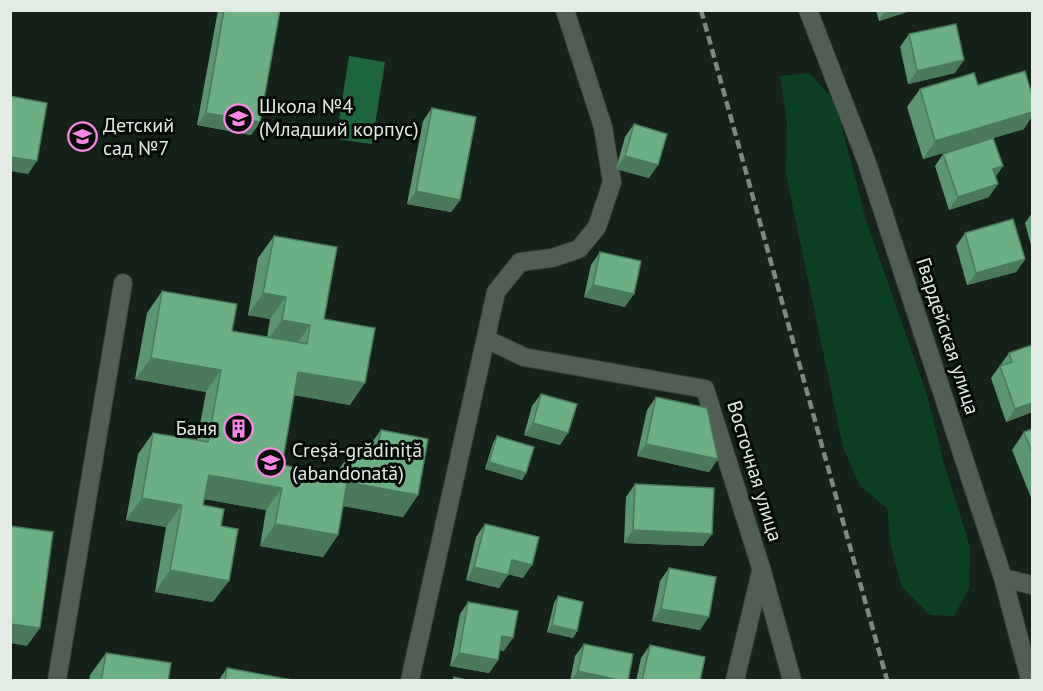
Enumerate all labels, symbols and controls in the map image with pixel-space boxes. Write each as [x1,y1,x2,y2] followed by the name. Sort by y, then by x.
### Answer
[259,93,419,142] place label: Школа №4 (Младший корпус)
[222,102,254,134] school or university icon: Школа №4 (Младший корпус)
[103,112,174,161] place label: Детский сад №7
[66,121,98,153] school or university icon: Детский сад №7
[910,254,986,418] street label: Гвардейская улица
[721,398,789,544] street label: Восточная улица
[222,412,254,444] building icon: Баня
[176,415,217,441] place label: Баня
[292,437,422,486] place label: Creșă-grădiniță (abandonată)
[255,446,287,478] school or university icon: Creșă-grădiniță (abandonată)

